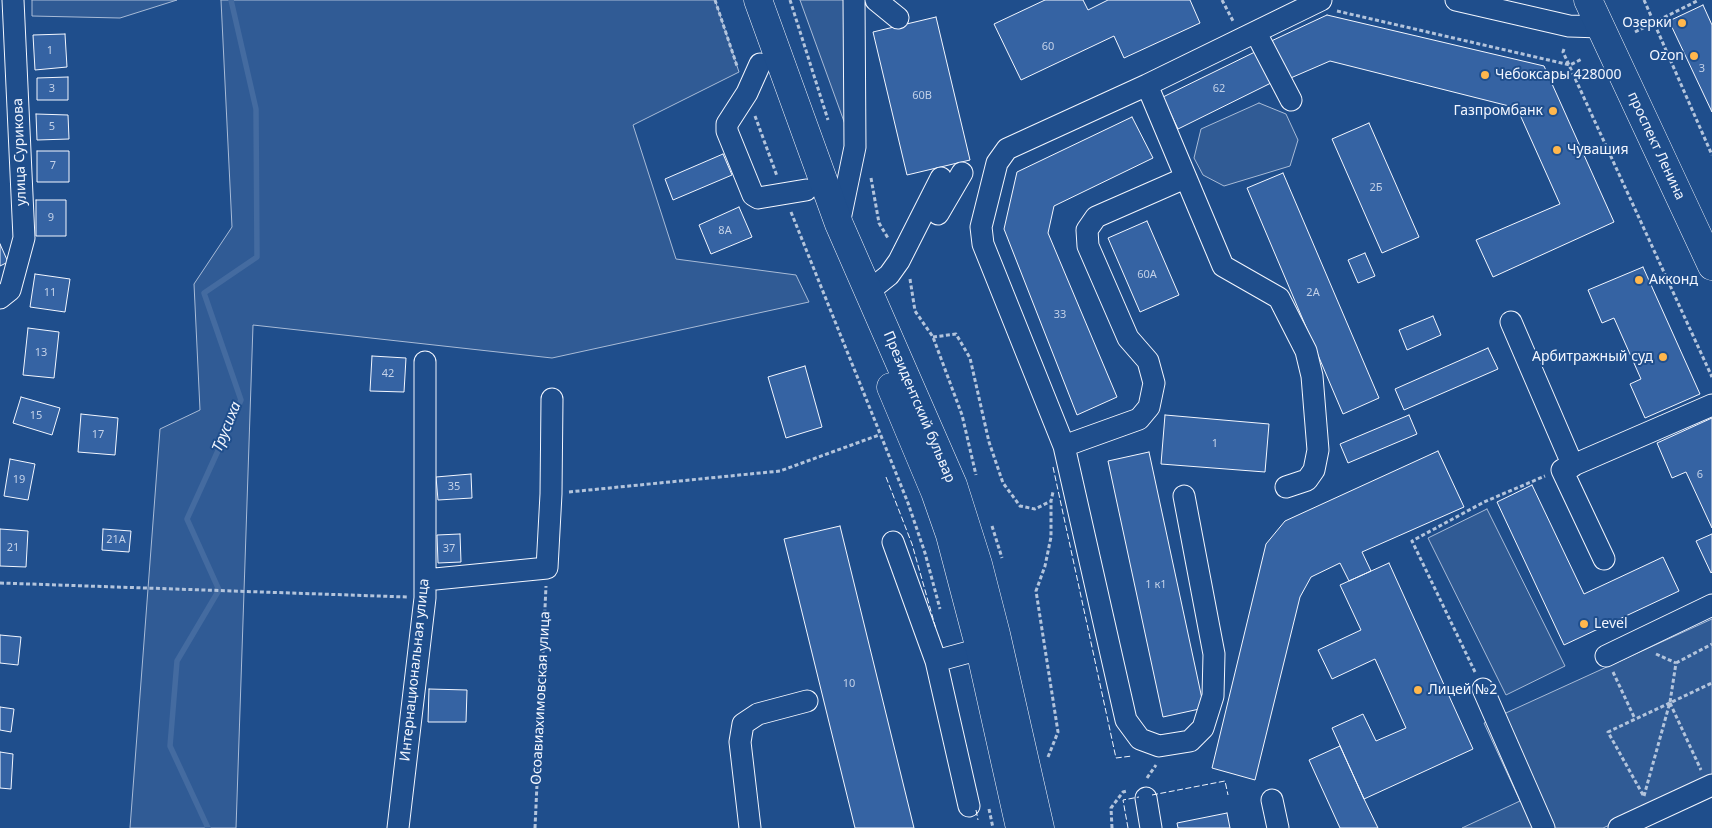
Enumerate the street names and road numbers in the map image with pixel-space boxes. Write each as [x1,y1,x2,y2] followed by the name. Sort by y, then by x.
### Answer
[1624,89,1688,203] street label: проспект Ленина
[10,98,30,206] street label: улица Сурикова
[879,329,959,485] street label: Президентский бульвар
[397,578,433,762] street label: Интернациональная улица
[528,611,554,785] street label: Осоавиахимовская улица

